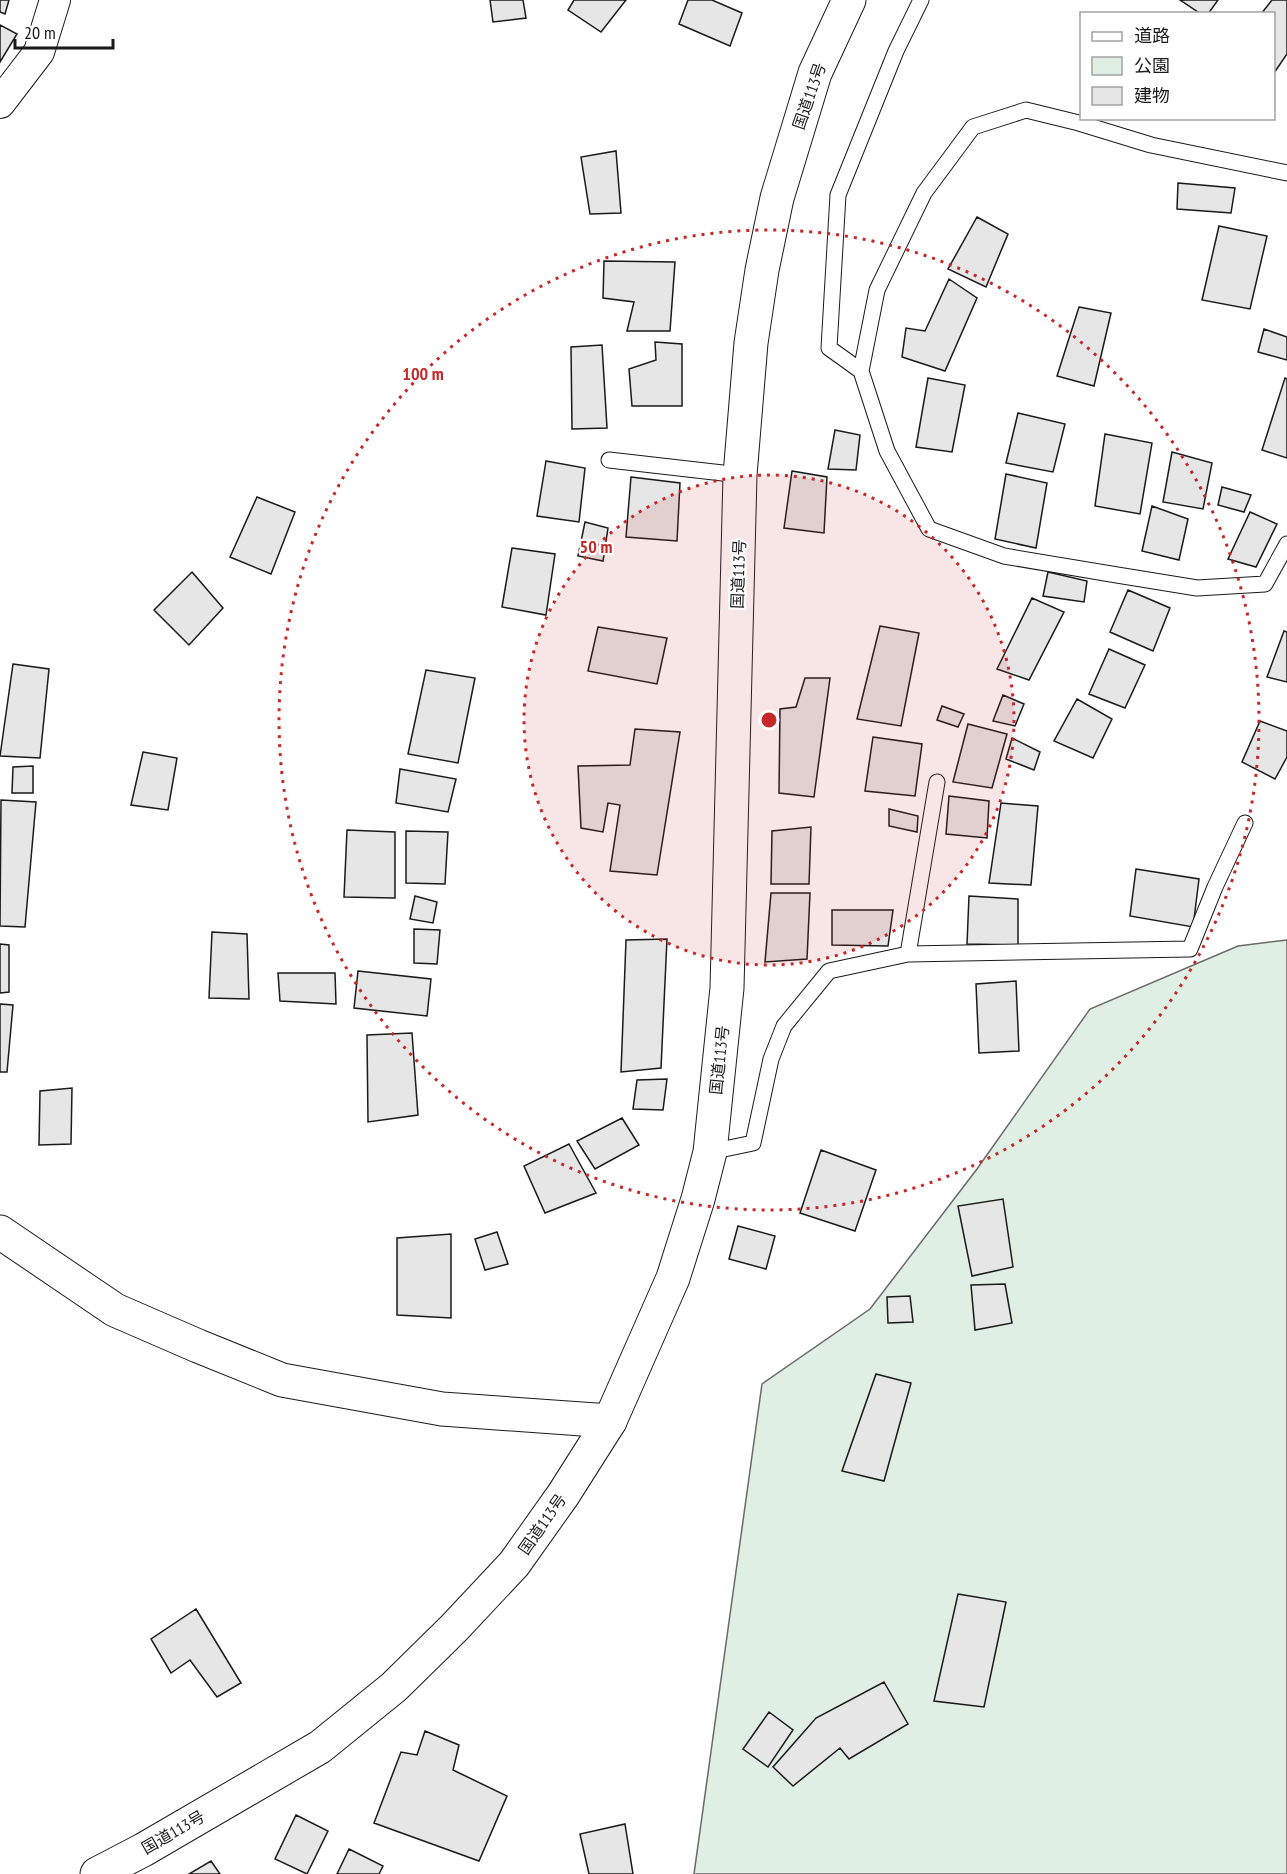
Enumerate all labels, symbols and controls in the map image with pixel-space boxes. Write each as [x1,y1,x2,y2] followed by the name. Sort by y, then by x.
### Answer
[15,12,112,50] scale bar
[1080,12,1275,120] legend
[24,21,56,44] text: 20 m
[1134,24,1170,47] text: 道路
[1134,54,1170,77] text: 公園
[788,60,830,132] street label: 国道113号
[1134,84,1170,107] text: 建物
[402,362,444,385] text: 100 m
[580,535,612,558] text: 50 m
[727,539,749,609] street label: 国道113号
[759,710,779,730] centre of rings
[705,1024,733,1096] street label: 国道113号
[514,1490,570,1558] street label: 国道113号
[138,1806,208,1858] street label: 国道113号

